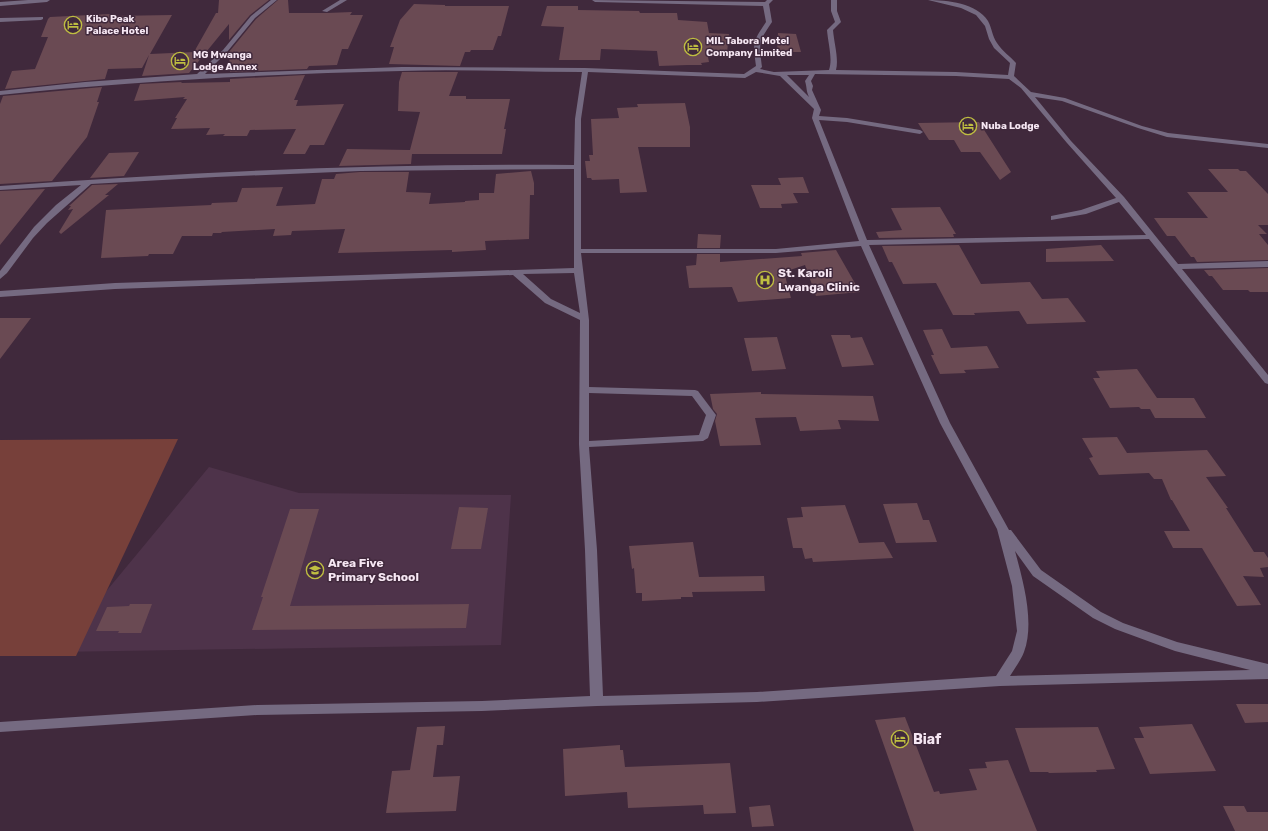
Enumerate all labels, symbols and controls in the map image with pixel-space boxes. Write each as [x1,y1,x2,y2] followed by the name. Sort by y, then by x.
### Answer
[86,13,148,37] place label: Kibo Peak Palace Hotel
[63,15,83,35] hotel icon: Kibo Peak Palace Hotel
[706,35,792,59] place label: MIL Tabora Motel Company Limited
[683,37,703,57] hotel icon: MIL Tabora Motel Company Limited
[193,49,257,73] place label: MG Mwanga Lodge Annex
[170,51,190,71] hotel icon: MG Mwanga Lodge Annex
[958,116,978,136] hotel icon: Nuba Lodge
[981,120,1040,132] place label: Nuba Lodge
[778,266,860,294] place label: St. Karoli Lwanga Clinic
[755,270,775,290] hospital icon: St. Karoli Lwanga Clinic
[328,556,419,584] place label: Area Five Primary School
[305,560,325,580] school or university icon: Area Five Primary School
[890,729,910,749] hotel icon: Biaf
[913,731,942,748] place label: Biaf

